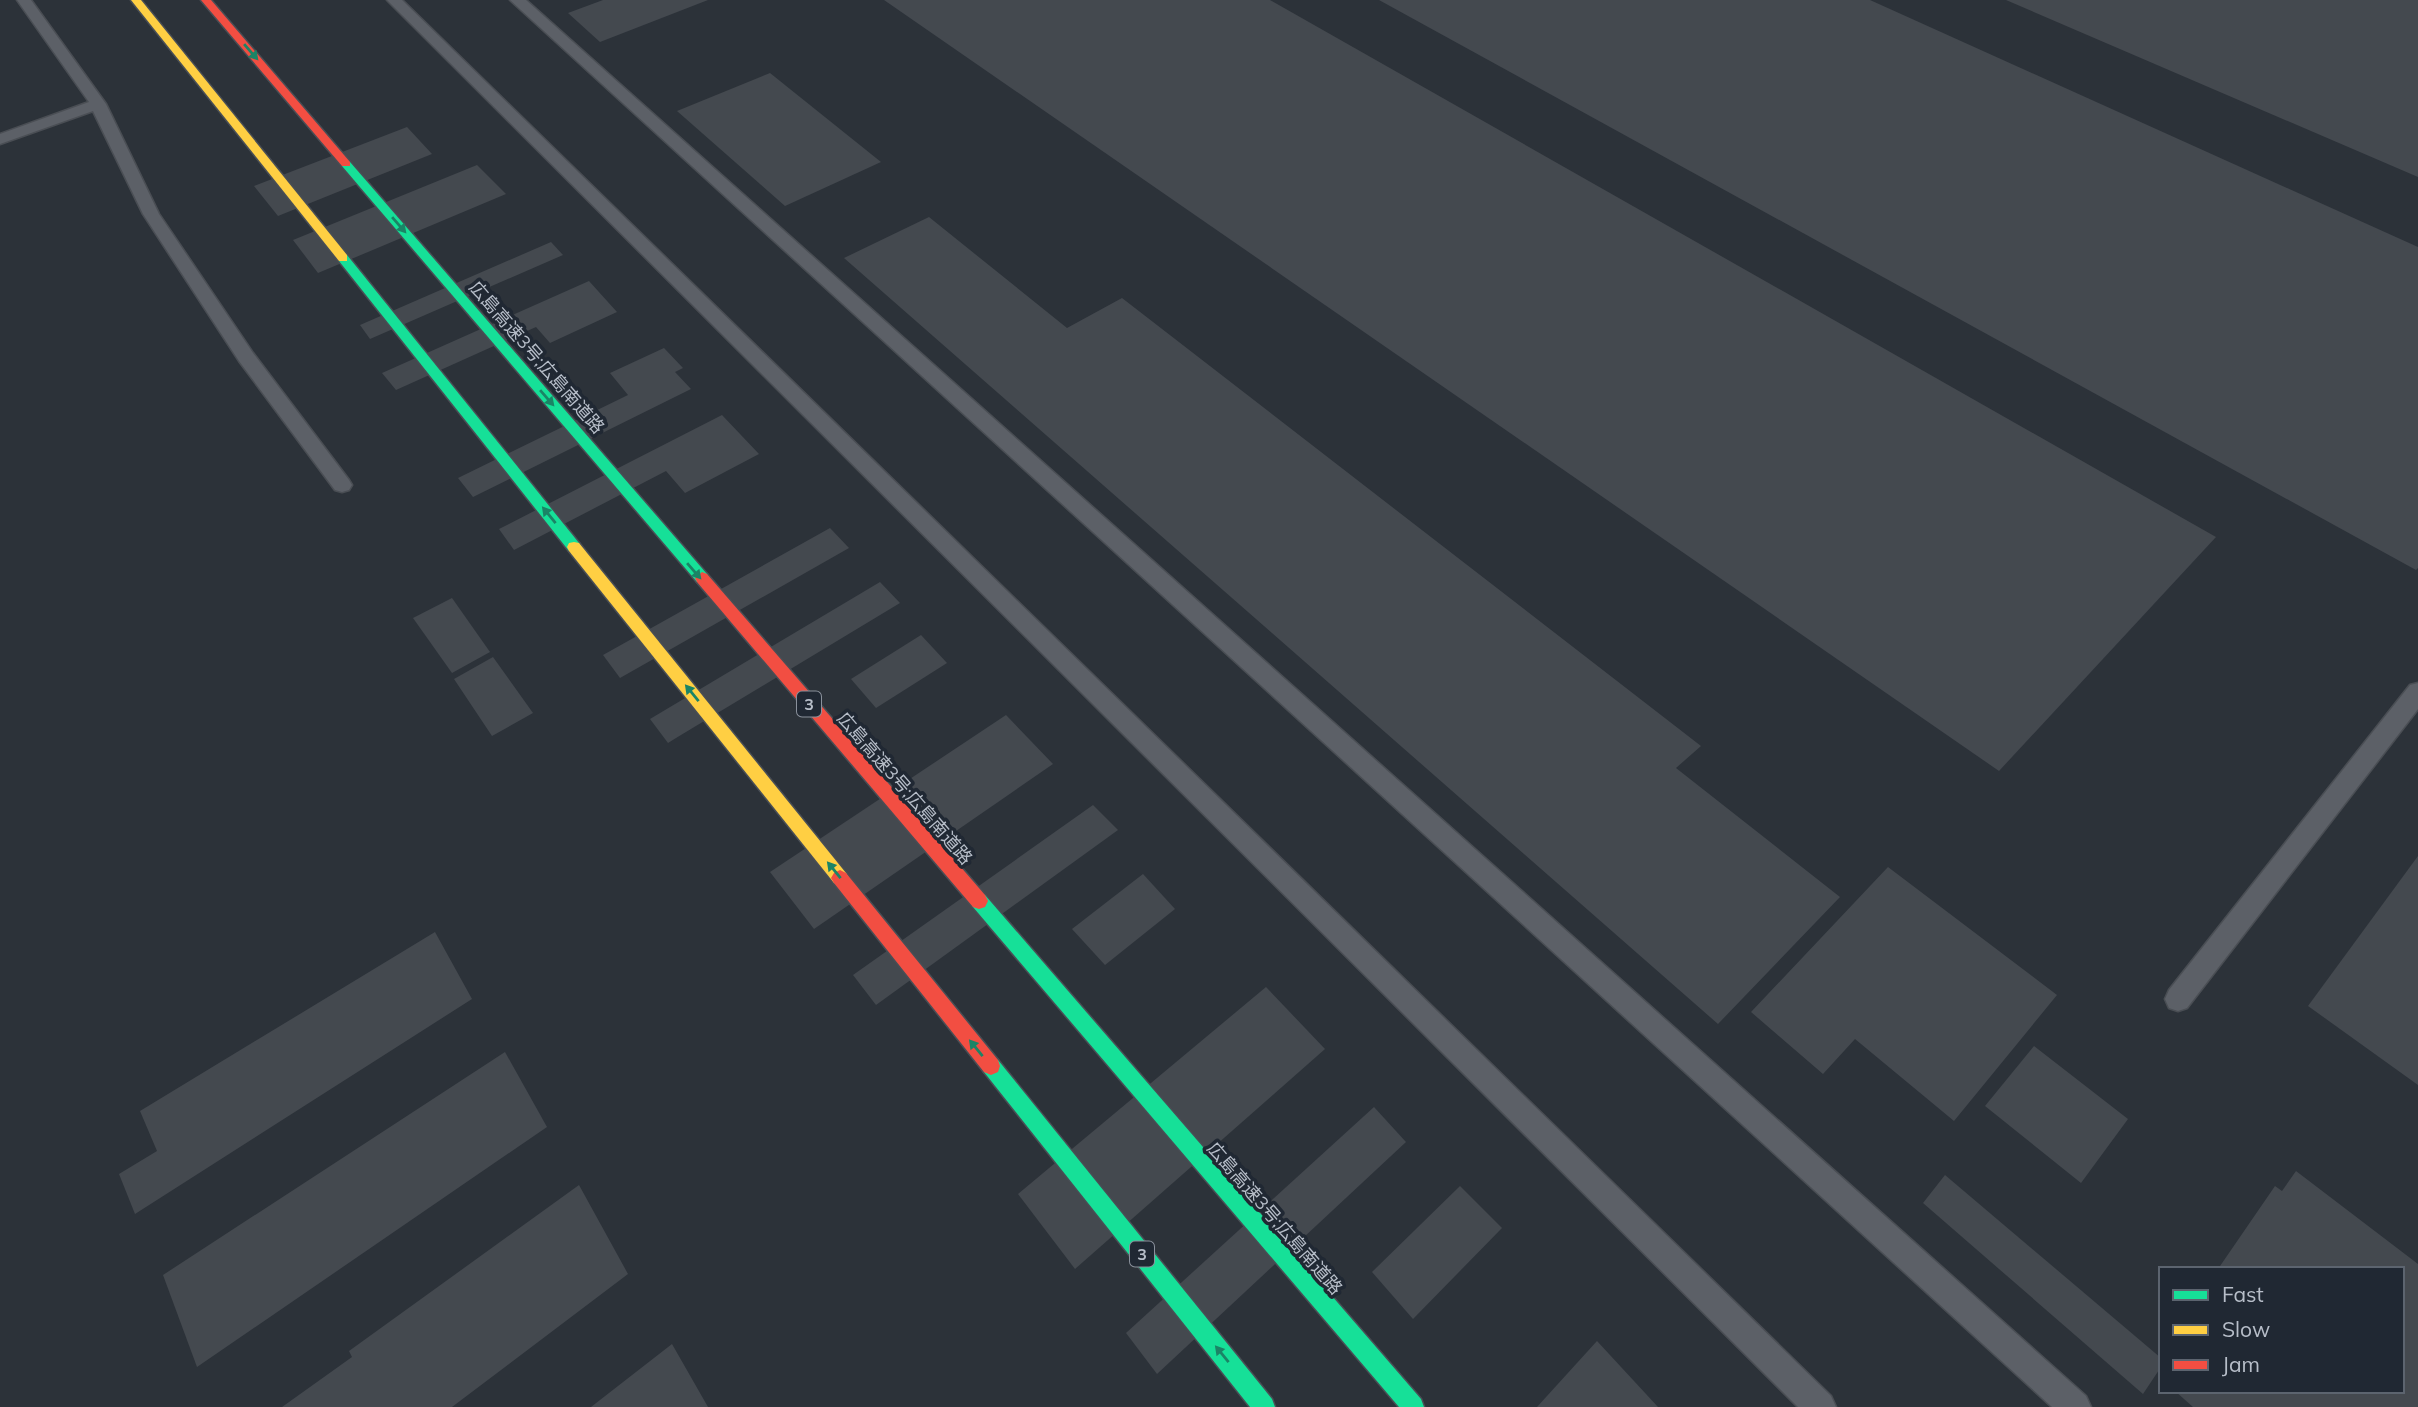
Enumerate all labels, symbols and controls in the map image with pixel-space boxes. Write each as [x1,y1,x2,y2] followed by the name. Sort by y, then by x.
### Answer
[243,43,259,61] one-way arrow
[391,216,406,233] one-way arrow
[464,276,610,438] street label: 広島高速3号;広島南道路
[539,389,554,406] one-way arrow
[542,507,557,525] one-way arrow
[686,562,701,579] one-way arrow
[685,684,699,702] one-way arrow
[797,692,821,716] road number: 3
[832,707,978,869] street label: 広島高速3号;広島南道路
[827,862,842,879] one-way arrow
[970,1039,984,1057] one-way arrow
[1202,1137,1348,1299] street label: 広島高速3号;広島南道路
[1130,1242,1154,1266] road number: 3
[2159,1267,2404,1393] legend
[2222,1281,2264,1307] text: Fast
[2222,1316,2270,1342] text: Slow
[1214,1345,1229,1363] one-way arrow
[2222,1351,2260,1377] text: Jam

